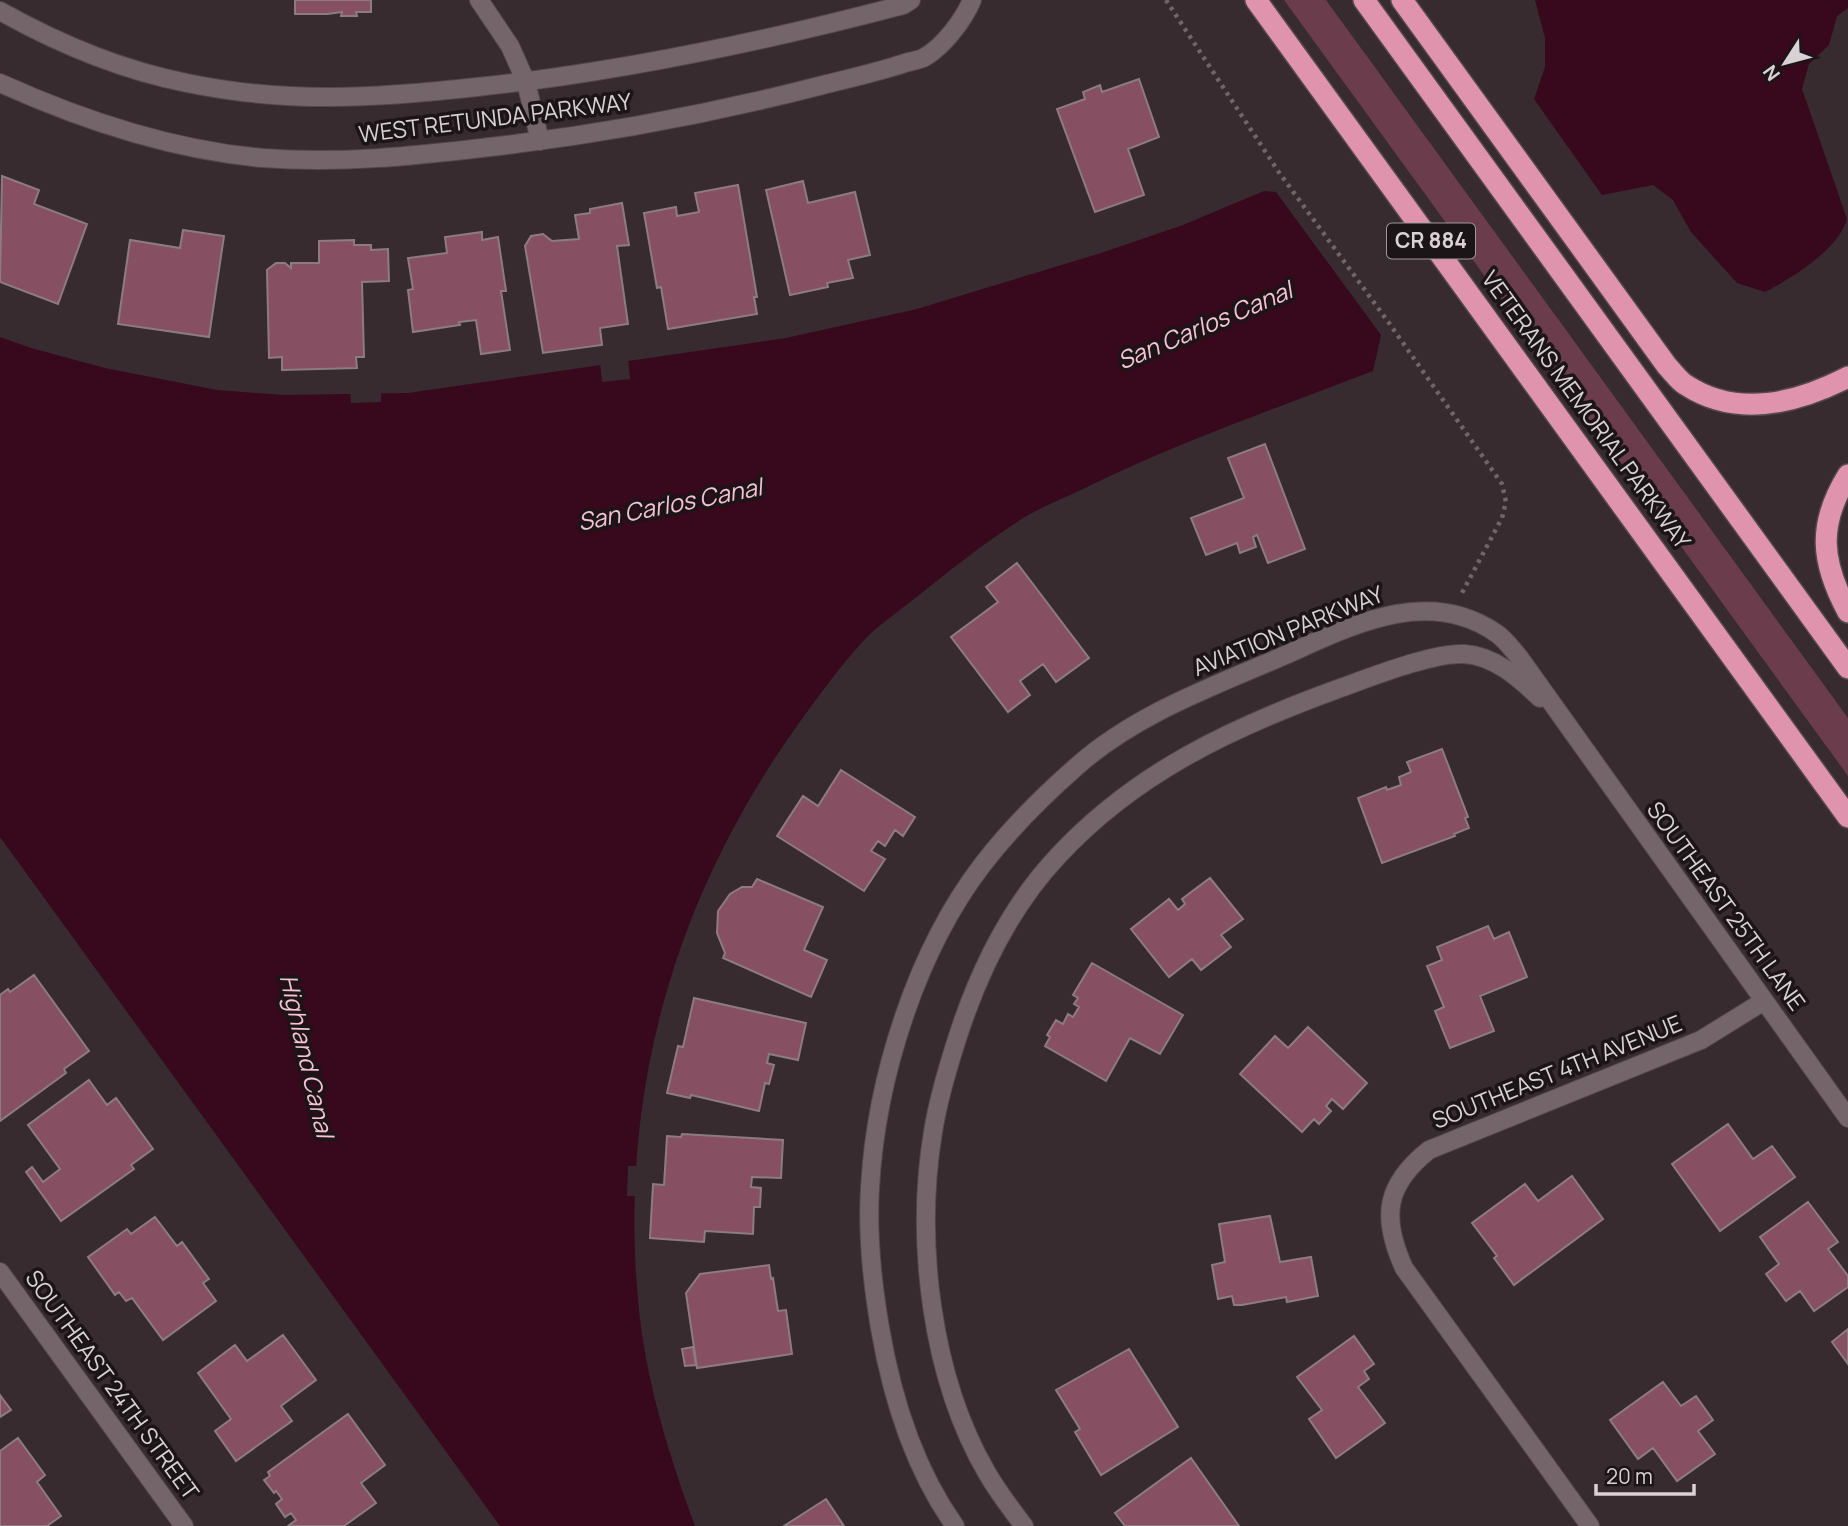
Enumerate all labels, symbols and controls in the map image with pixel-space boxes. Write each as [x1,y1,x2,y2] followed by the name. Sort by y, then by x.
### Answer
[1750,28,1820,98] north arrow
[1757,60,1786,86] text: N
[357,84,633,150] street label: WEST RETUNDA PARKWAY
[1387,224,1475,258] road number: CR 884
[1475,264,1699,555] street label: VETERANS MEMORIAL PARKWAY
[1112,272,1300,376] water label: San Carlos Canal
[575,469,768,538] water label: San Carlos Canal
[1188,577,1388,683] street label: AVIATION PARKWAY
[1640,794,1814,1016] street label: SOUTHEAST 25TH LANE
[273,971,343,1144] water label: Highland Canal
[1427,1006,1686,1136] street label: SOUTHEAST 4TH AVENUE
[19,1263,207,1506] street label: SOUTHEAST 24TH STREET
[1596,1452,1694,1496] scale bar
[1606,1462,1653,1490] text: 20 m

